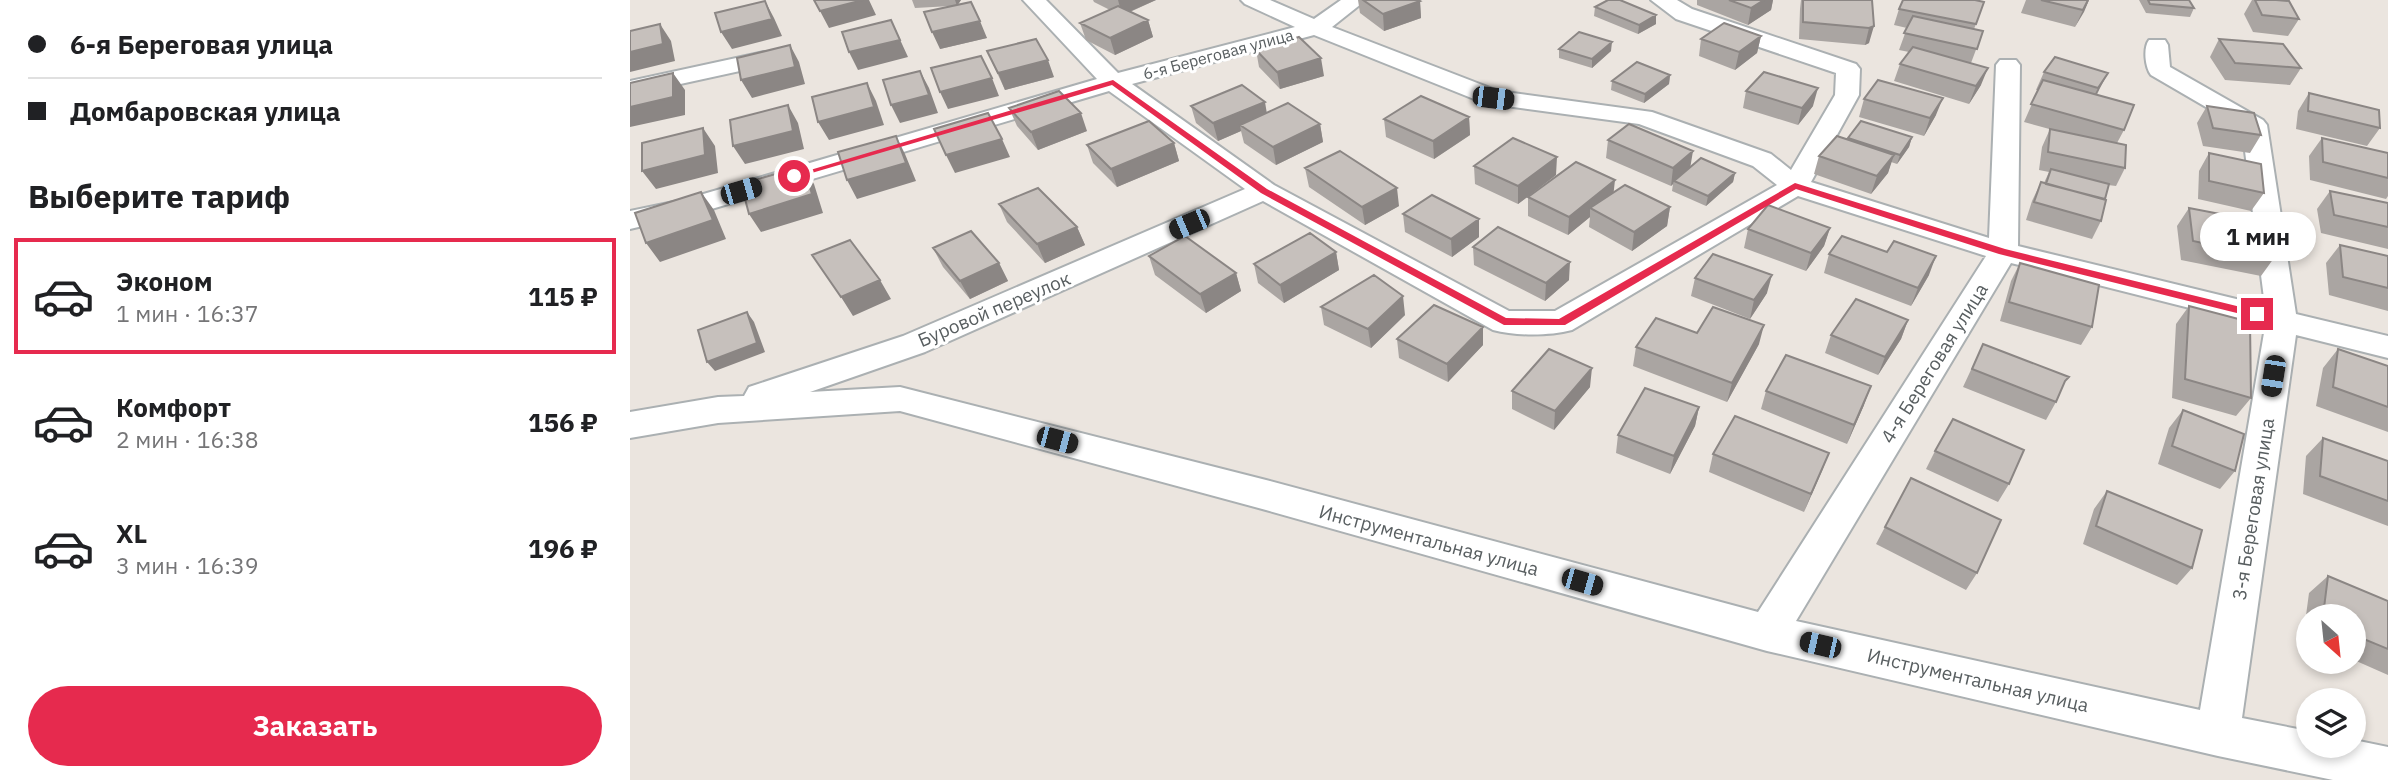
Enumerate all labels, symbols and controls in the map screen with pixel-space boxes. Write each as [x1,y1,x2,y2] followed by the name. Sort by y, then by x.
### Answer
[1141,24,1296,84] street label: 6-я Береговая улица
[70,27,333,61] text: 6-я Береговая улица
[1471,85,1516,111] car
[70,94,341,128] text: Домбаровская улица
[778,160,810,192] route start
[28,175,290,217] text: Выберите тариф
[718,175,765,207] car
[1166,206,1213,242] car
[2199,212,2315,262] callout: 1 мин
[2226,221,2290,251] text: 1 мин
[116,264,213,298] text: Эконом
[32,265,95,328] icon: car
[914,266,1074,352] street label: Буровой переулок
[528,279,598,313] text: 115 ₽
[1875,279,1993,447] street label: 4-я Береговая улица
[116,298,259,328] text: 1 мин · 16:37
[2241,298,2273,330] route end
[2260,354,2287,398] car
[116,390,231,424] text: Комфорт
[32,391,95,454] icon: car
[528,405,598,439] text: 156 ₽
[2227,416,2279,602] street label: 3-я Береговая улица
[116,424,259,454] text: 2 мин · 16:38
[1034,424,1081,456] car
[1316,499,1542,581] street label: Инструментальная улица
[116,516,147,550] text: XL
[32,517,95,580] icon: car
[528,531,598,565] text: 196 ₽
[116,550,259,580] text: 3 мин · 16:39
[1559,566,1606,598] car
[2296,604,2366,674] north arrow
[2296,604,2366,758] map controls
[1798,630,1843,660] car
[1865,643,2091,717] street label: Инструментальная улица
[28,686,602,766] button: Заказать
[2296,688,2366,758] button: layers

